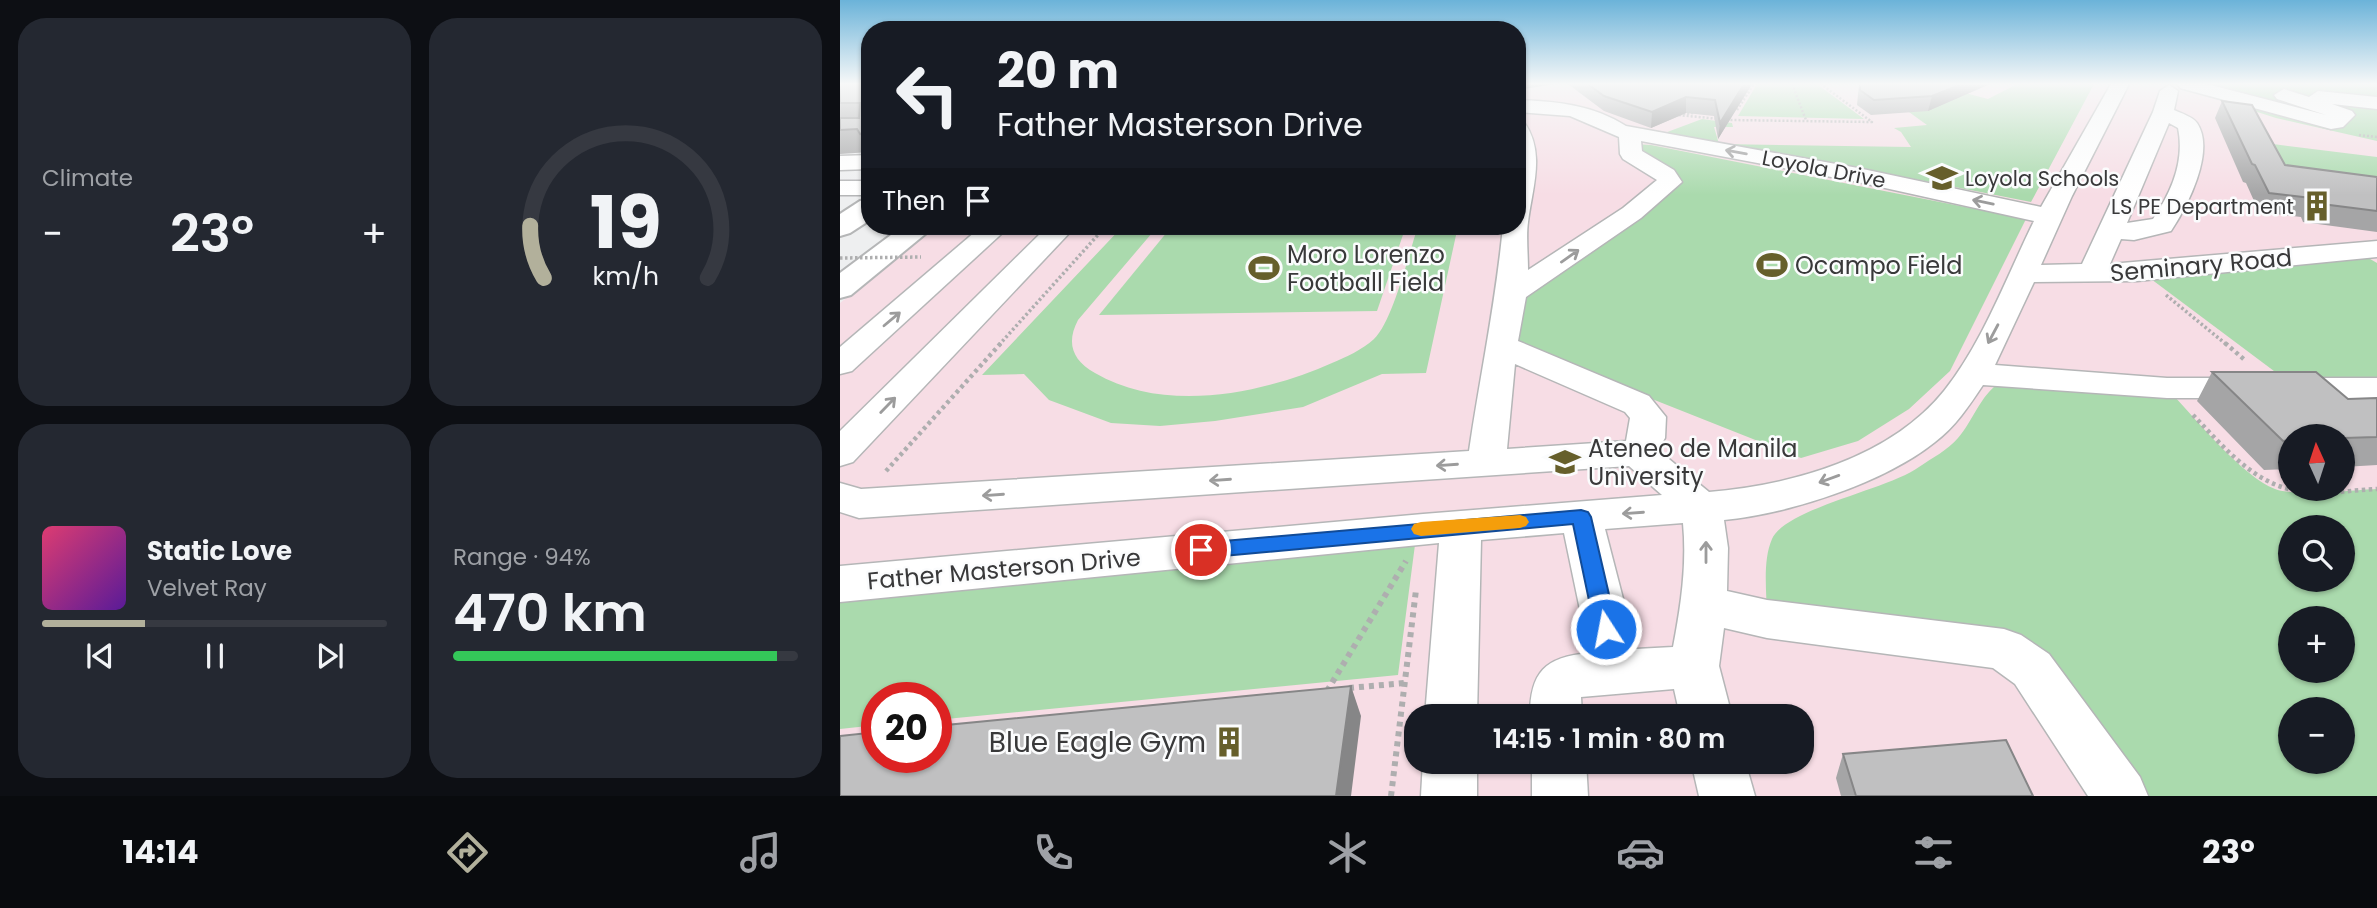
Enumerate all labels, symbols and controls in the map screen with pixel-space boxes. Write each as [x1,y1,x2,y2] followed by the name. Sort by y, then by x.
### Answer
[997,37,1119,105] text: 20 m
[882,49,973,140] icon: left
[997,102,1363,147] text: Father Masterson Drive
[1760,143,1888,195] street label: Loyola Drive
[1725,145,1748,158] one-way arrow
[1925,161,1959,195] school or university icon: Loyola Schools
[42,162,133,194] text: Climate
[1965,164,2119,193] place label: Loyola Schools
[589,172,662,273] text: 19
[959,182,997,220] icon: arrive
[882,183,945,219] text: Then
[2300,189,2334,223] building icon: LS PE Department
[2111,192,2294,221] place label: LS PE Department
[1972,194,1995,208] one-way arrow
[170,197,254,270] text: 23°
[42,207,63,260] text: −
[361,207,387,260] text: +
[1287,238,1445,299] place label: Moro Lorenzo Football Field
[2109,241,2293,289] street label: Seminary Road
[1755,248,1789,282] sports icon: Ocampo Field
[1560,249,1579,263] one-way arrow
[1795,249,1962,282] place label: Ocampo Field
[1247,251,1281,285] sports icon: Moro Lorenzo Football Field
[592,259,659,294] text: km/h
[882,312,900,327] one-way arrow
[1986,324,2000,344] one-way arrow
[880,397,897,414] one-way arrow
[2278,424,2356,500] north arrow
[2278,424,2355,774] map controls
[1588,432,1798,493] place label: Ateneo de Manila University
[1548,445,1582,479] school or university icon: Ateneo de Manila University
[1436,458,1459,471] one-way arrow
[1209,474,1232,487] one-way arrow
[1818,474,1840,487] one-way arrow
[982,489,1005,502] one-way arrow
[1623,507,1645,520] one-way arrow
[2278,515,2355,592] button: search
[1171,520,1231,580] pin
[1182,531,1220,569] icon: arrive
[147,533,292,569] text: Static Love
[453,541,591,573] text: Range · 94%
[866,541,1142,597] street label: Father Masterson Drive
[1699,541,1713,564] one-way arrow
[147,572,267,604] text: Velvet Ray
[453,576,647,649] text: 470 km
[1569,592,1643,666] position arrow
[2278,606,2355,683] button: +
[81,637,119,675] icon: previous
[196,637,234,675] icon: pause
[311,637,349,675] icon: next
[861,682,952,773] speed limit sign: 20
[2278,697,2355,774] button: −
[1493,721,1725,757] text: 14:15 · 1 min · 80 m
[989,723,1206,762] place label: Blue Eagle Gym
[1212,725,1246,759] building icon: Blue Eagle Gym
[443,828,492,877] icon: directions
[736,828,785,877] icon: music
[1029,828,1078,877] icon: phone
[1323,828,1372,877] icon: climate
[1616,828,1665,877] icon: car
[1909,828,1958,877] icon: filters
[122,829,199,874] text: 14:14
[2202,829,2255,874] text: 23°

